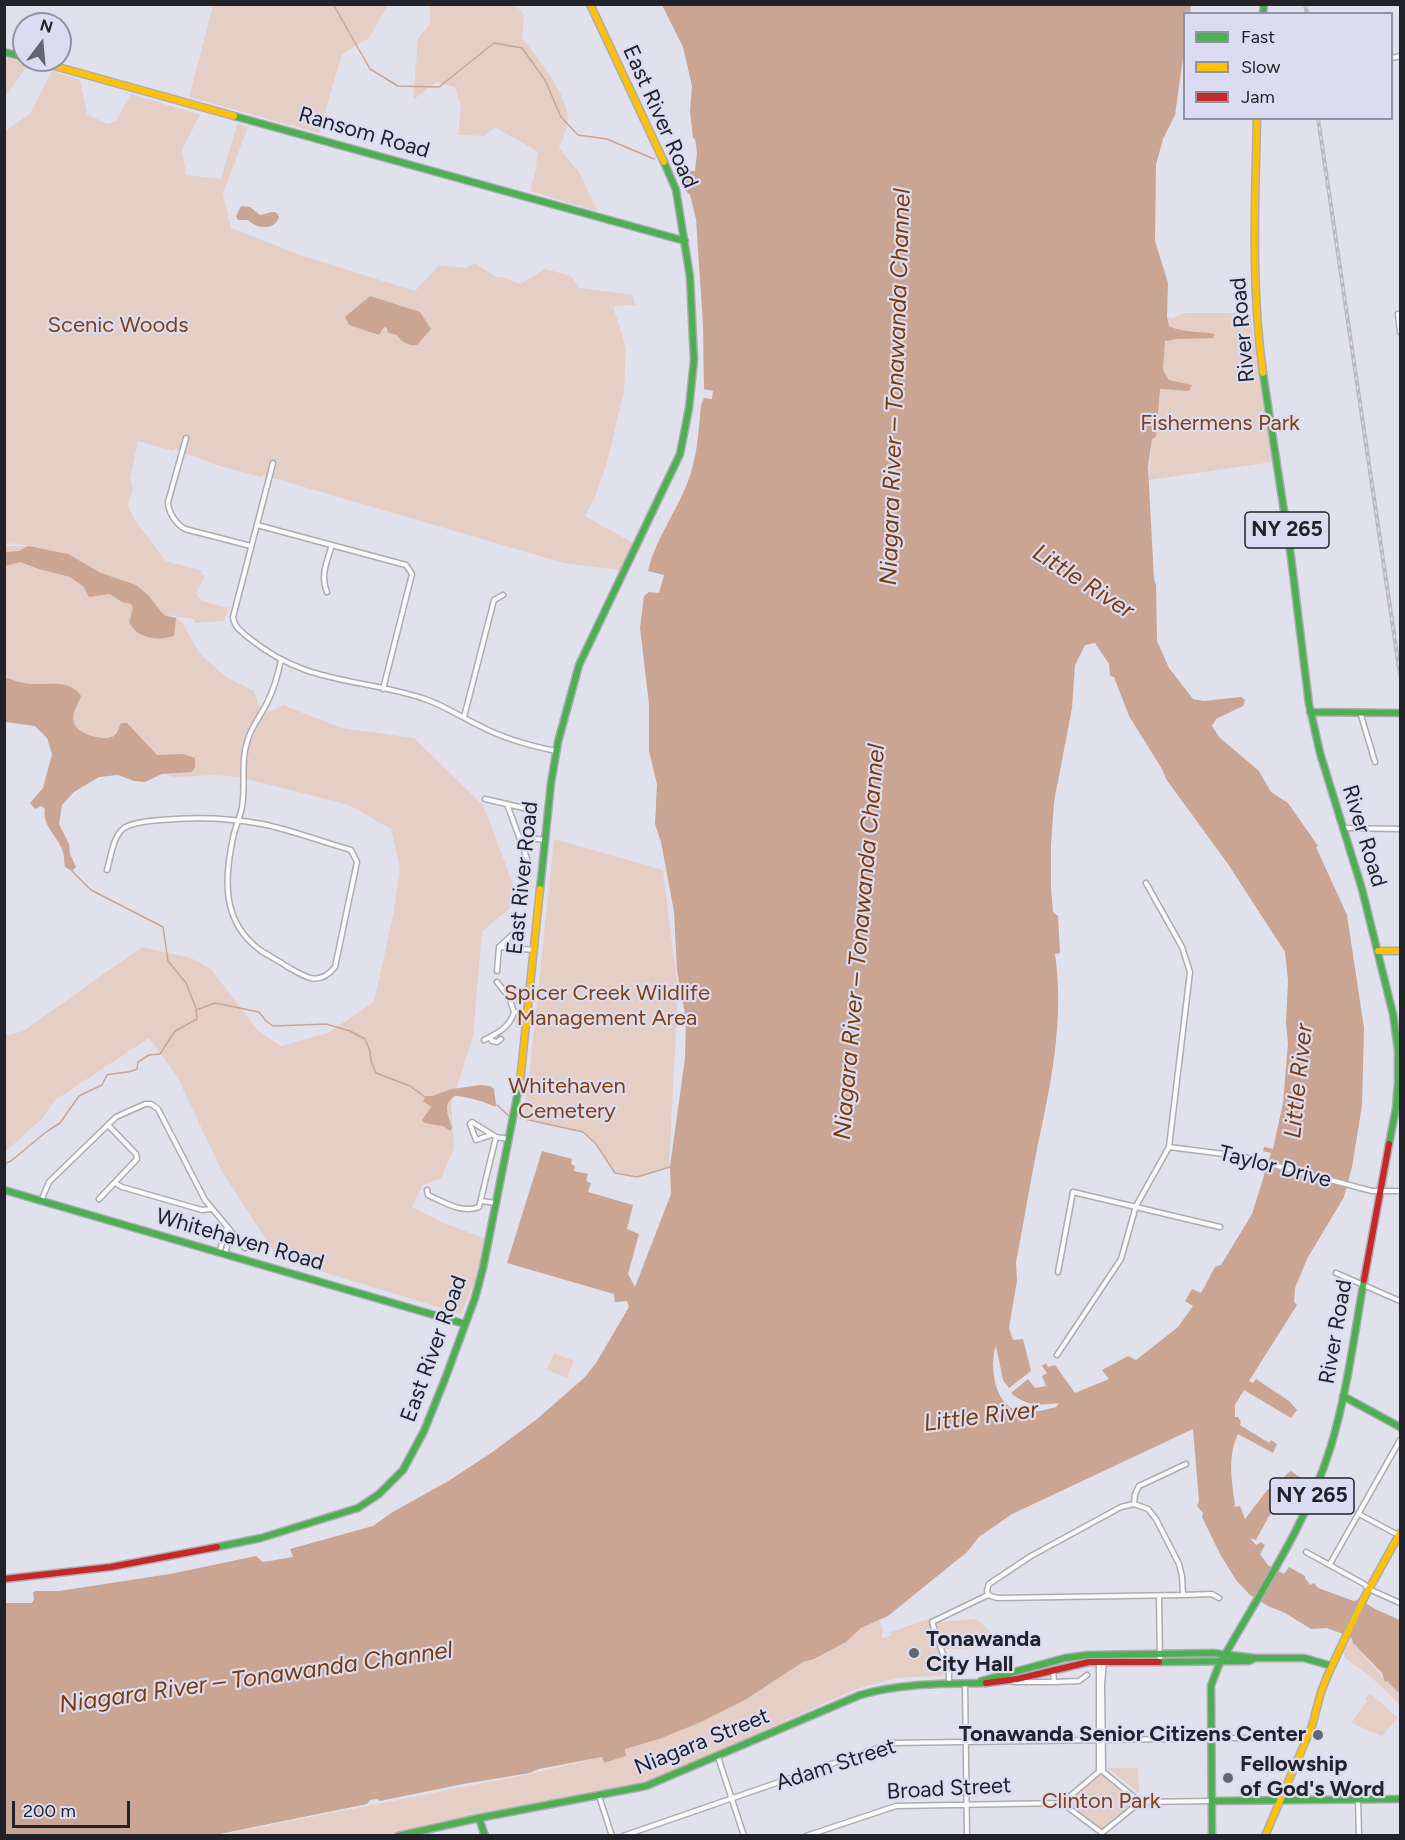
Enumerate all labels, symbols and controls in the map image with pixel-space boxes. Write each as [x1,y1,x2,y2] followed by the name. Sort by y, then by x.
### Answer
[12,12,72,72] north arrow
[1183,12,1393,120] legend
[38,15,55,37] text: N
[1241,26,1275,48] text: Fast
[617,41,703,193] street label: East River Road
[1241,56,1280,78] text: Slow
[1241,86,1275,108] text: Jam
[295,102,433,164] street label: Ransom Road
[875,188,917,586] water label: Niagara River – Tonawanda Channel
[1225,276,1261,384] street label: River Road
[47,313,189,339] park label: Scenic Woods
[1140,411,1300,437] park label: Fishermens Park
[1245,512,1329,548] road number: NY 265
[1027,539,1139,625] water label: Little River
[828,743,892,1141] water label: Niagara River – Tonawanda Channel
[1336,782,1392,890] street label: River Road
[502,800,544,956] street label: East River Road
[504,981,710,1032] park label: Spicer Creek Wildlife Management Area
[1279,1022,1319,1140] water label: Little River
[508,1074,626,1126] park label: Whitehaven Cemetery
[1216,1140,1334,1194] street label: Taylor Drive
[153,1203,327,1277] street label: Whitehaven Road
[395,1272,473,1426] street label: East River Road
[1314,1278,1358,1386] street label: River Road
[922,1396,1040,1438] water label: Little River
[1270,1478,1354,1514] road number: NY 265
[926,1627,1041,1678] place label: Tonawanda City Hall
[57,1636,455,1720] water label: Niagara River – Tonawanda Channel
[907,1646,921,1660] marker: Tonawanda City Hall
[631,1703,773,1781] street label: Niagara Street
[959,1722,1306,1748] place label: Tonawanda Senior Citizens Center
[1311,1728,1325,1742] marker: Tonawanda Senior Citizens Center
[773,1733,899,1797] street label: Adam Street
[1240,1752,1385,1804] place label: Fellowship of God's Word
[1221,1771,1235,1785] marker: Fellowship of God's Word
[886,1773,1012,1805] street label: Broad Street
[15,1789,134,1827] scale bar
[1042,1789,1160,1815] park label: Clinton Park
[23,1800,76,1822] text: 200 m

